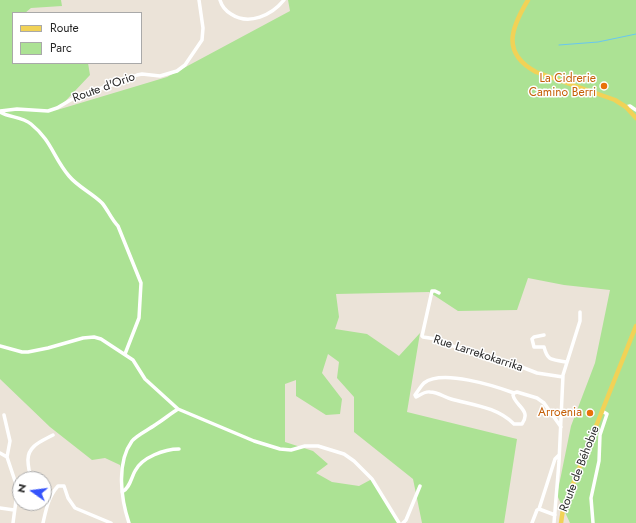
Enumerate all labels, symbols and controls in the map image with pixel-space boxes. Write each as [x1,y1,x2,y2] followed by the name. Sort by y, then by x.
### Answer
[12,12,142,64] legend
[50,19,79,37] text: Route
[50,39,72,57] text: Parc
[71,70,137,106] street label: Route d'Orio
[529,72,596,100] place label: La Cidrerie Camino Berri
[599,81,609,91] marker: La Cidrerie Camino Berri
[431,333,525,375] street label: Rue Larrekokarrika
[538,406,582,420] place label: Arroenia
[585,408,595,418] marker: Arroenia
[557,424,603,514] street label: Route de Béhobie
[12,471,52,511] north arrow
[13,482,30,495] text: N

